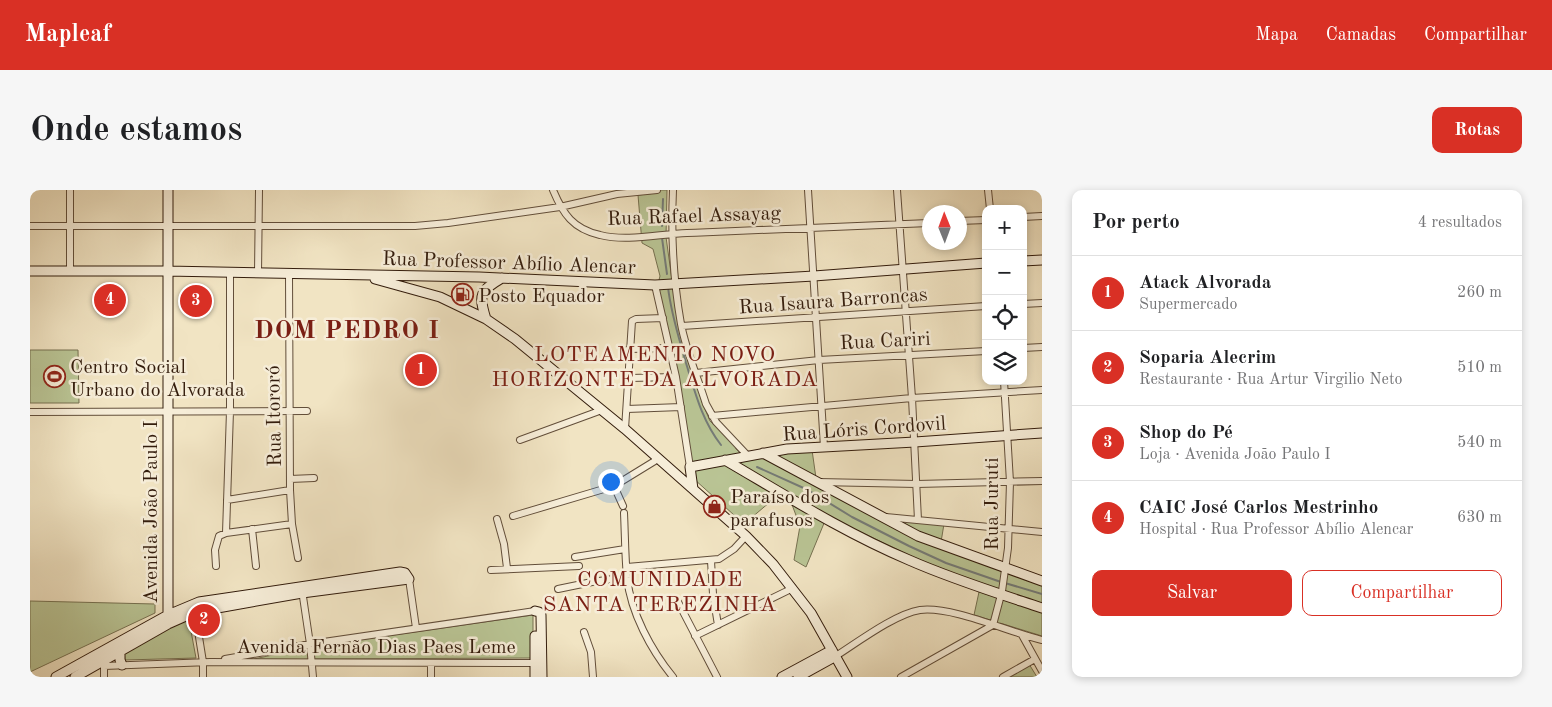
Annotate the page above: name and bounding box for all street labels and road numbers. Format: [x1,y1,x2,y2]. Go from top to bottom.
street label: Rua Rafael Assayag [607,204,782,230]
street label: Rua Professor Abílio Alencar [382,250,636,278]
street label: Rua Isaura Barroncas [738,285,928,319]
street label: Rua Cariri [839,330,931,354]
street label: Rua Itororó [264,365,286,467]
street label: Rua Lóris Cordovil [782,414,947,446]
street label: Avenida João Paulo I [142,420,162,604]
street label: Rua Juruti [983,457,1003,551]
street label: Avenida Fernão Dias Paes Leme [236,638,516,658]

